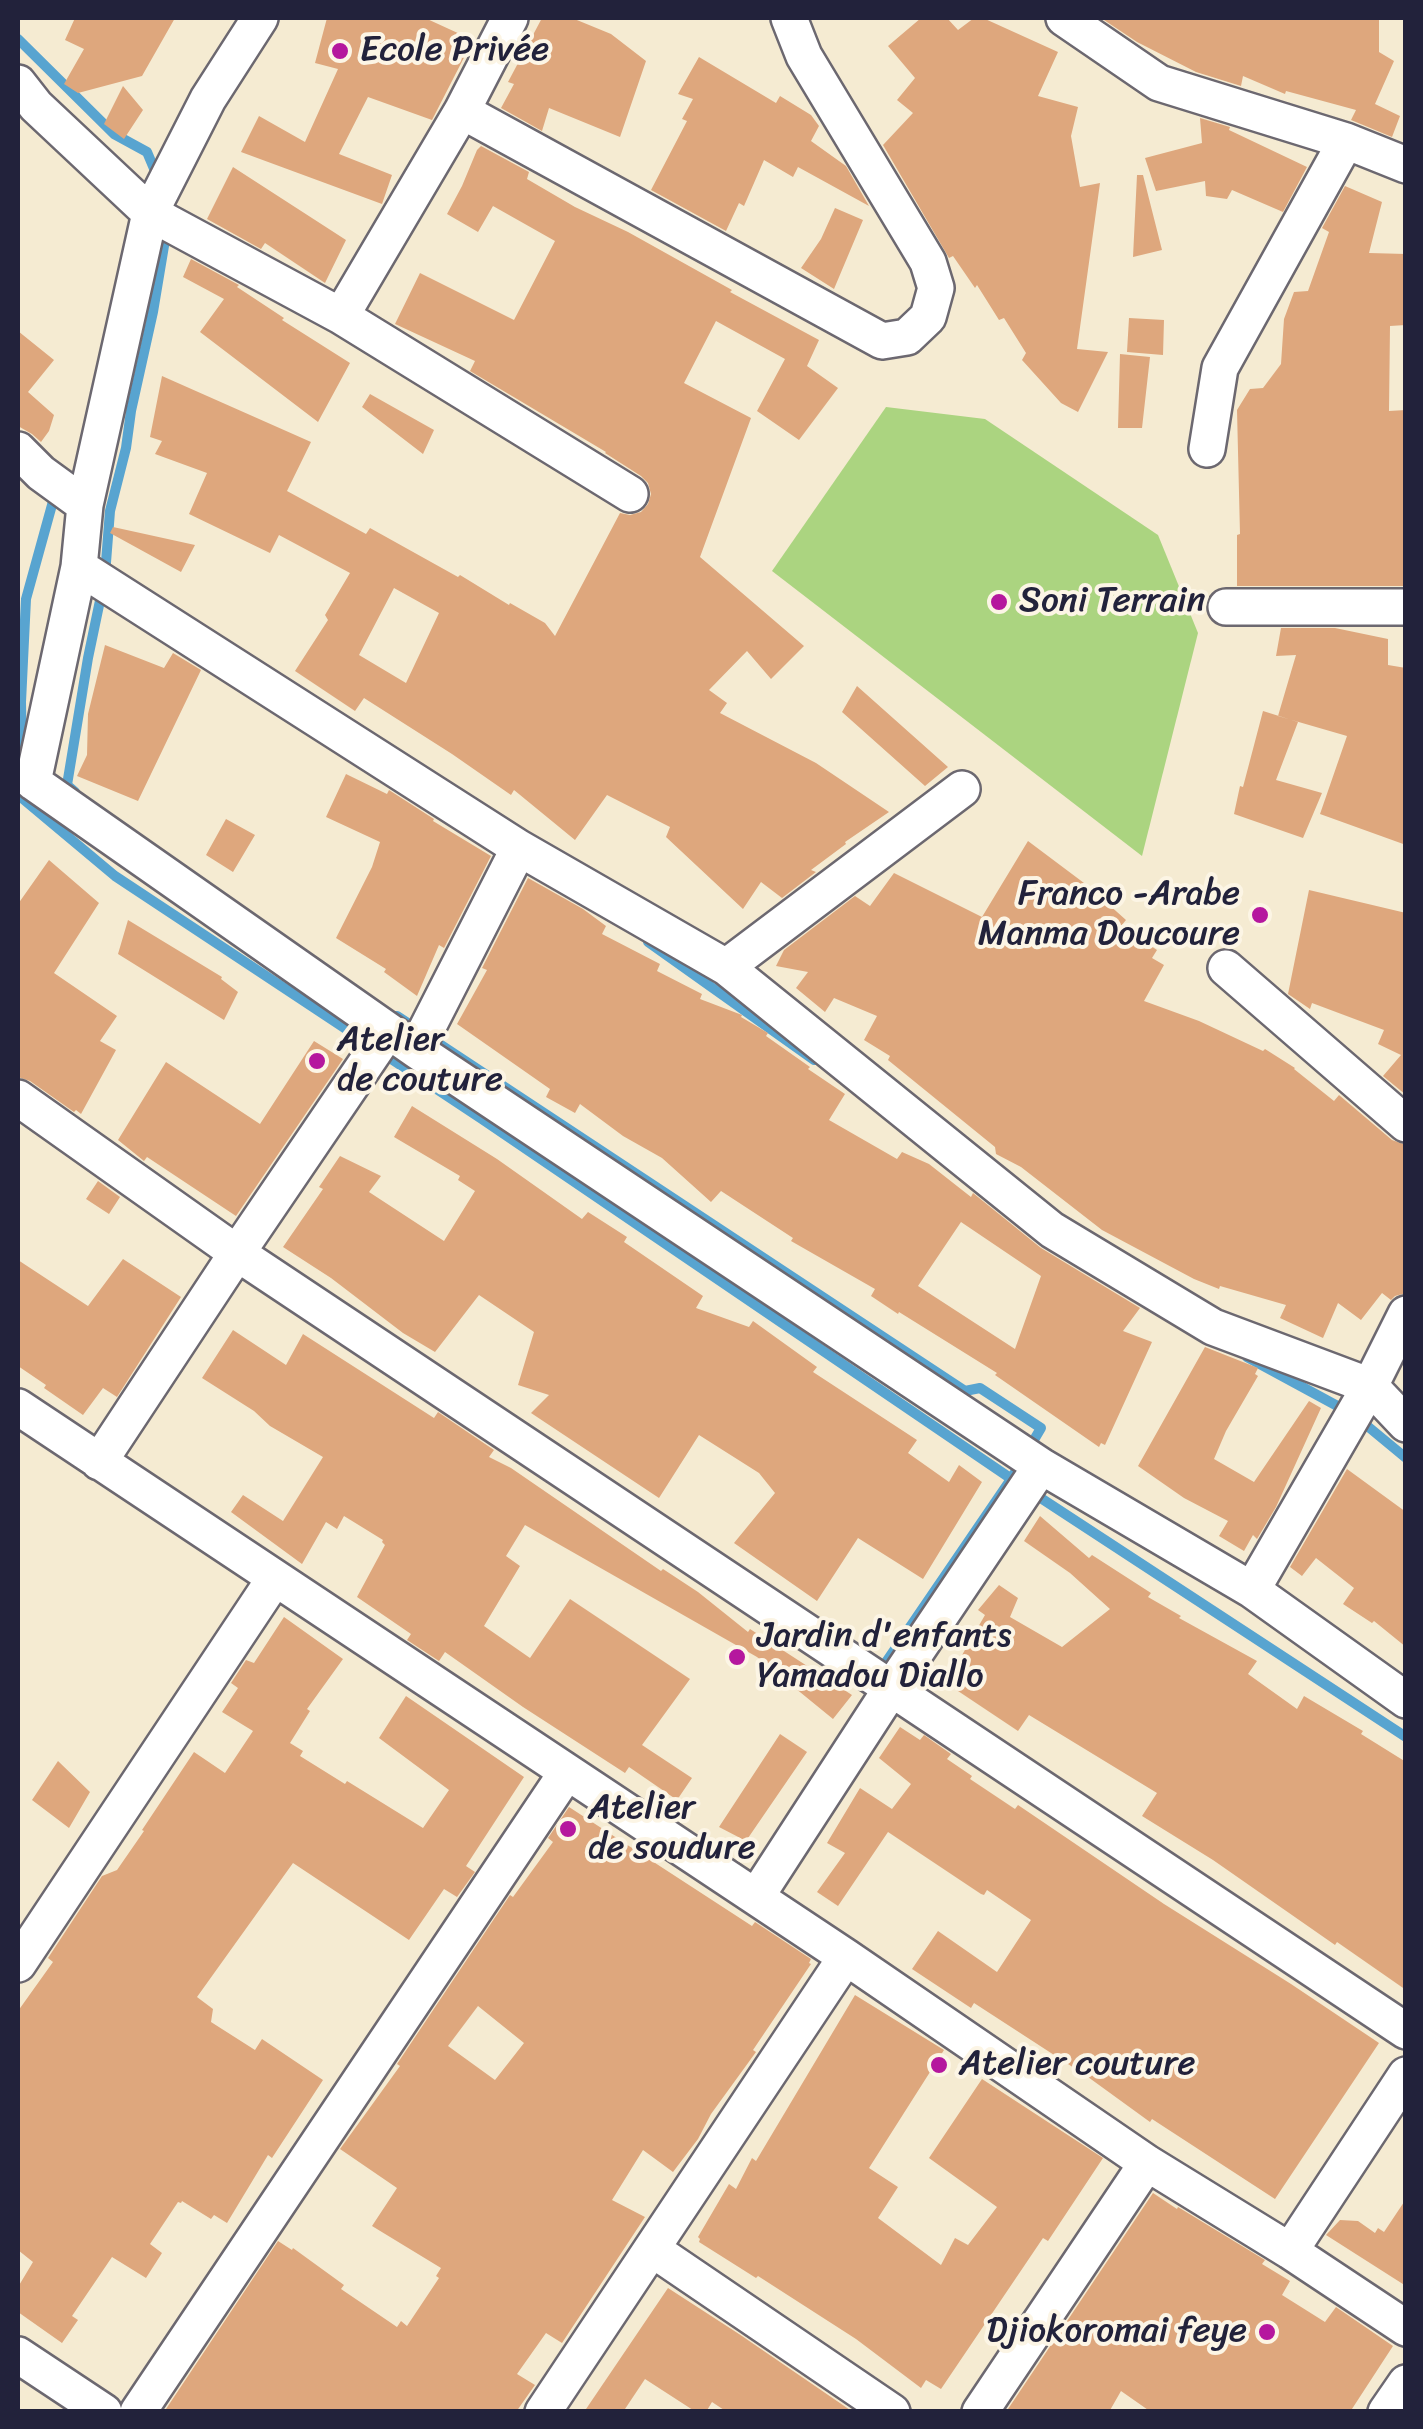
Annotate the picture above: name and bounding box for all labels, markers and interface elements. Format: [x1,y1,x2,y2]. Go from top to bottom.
place label: Ecole Privée [360,30,549,72]
marker: Ecole Privée [329,40,351,62]
place label: Soni Terrain [1019,581,1206,623]
marker: Soni Terrain [988,591,1010,613]
place label: Franco -Arabe Manma Doucoure [978,874,1240,956]
marker: Franco -Arabe Manma Doucoure [1249,904,1271,926]
place label: Atelier de couture [337,1020,503,1102]
marker: Atelier de couture [306,1050,328,1072]
place label: Jardin d'enfants Yamadou Diallo [757,1616,1011,1698]
marker: Jardin d'enfants Yamadou Diallo [726,1646,748,1668]
place label: Atelier de soudure [588,1788,756,1870]
marker: Atelier de soudure [557,1818,579,1840]
place label: Atelier couture [959,2044,1196,2086]
marker: Atelier couture [928,2054,950,2076]
place label: Djiokoromai feye [986,2311,1247,2353]
marker: Djiokoromai feye [1256,2321,1278,2343]

